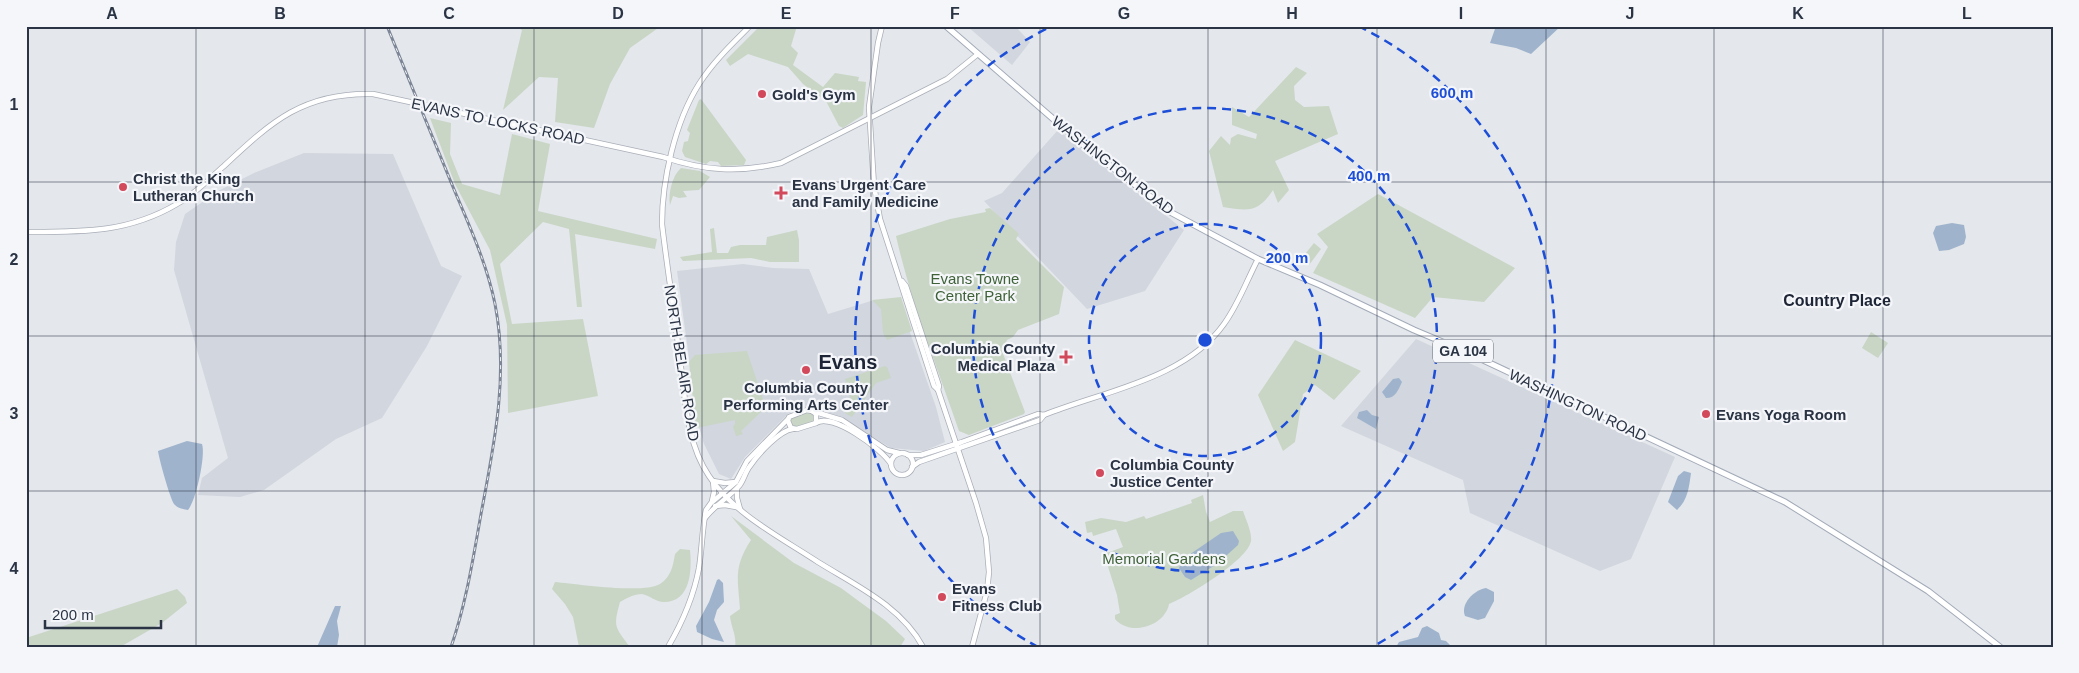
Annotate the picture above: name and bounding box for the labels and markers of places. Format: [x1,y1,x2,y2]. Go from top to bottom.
place label: Gold's Gym [772,86,856,103]
marker: Gold's Gym [756,88,768,100]
place label: Christ the King Lutheran Church [133,170,254,204]
place label: Evans Urgent Care and Family Medicine [792,176,939,210]
marker: Christ the King Lutheran Church [117,181,129,193]
marker: Evans Urgent Care and Family Medicine [774,186,788,200]
centre of rings [1196,331,1214,349]
place label: Columbia County Medical Plaza [931,340,1056,374]
marker: Columbia County Medical Plaza [1059,350,1073,364]
marker: Columbia County Performing Arts Center [800,364,812,376]
place label: Columbia County Performing Arts Center [723,379,889,413]
place label: Evans Yoga Room [1716,406,1846,423]
marker: Evans Yoga Room [1700,408,1712,420]
place label: Columbia County Justice Center [1110,456,1235,490]
marker: Columbia County Justice Center [1094,467,1106,479]
place label: Evans Fitness Club [952,580,1042,614]
marker: Evans Fitness Club [936,591,948,603]

